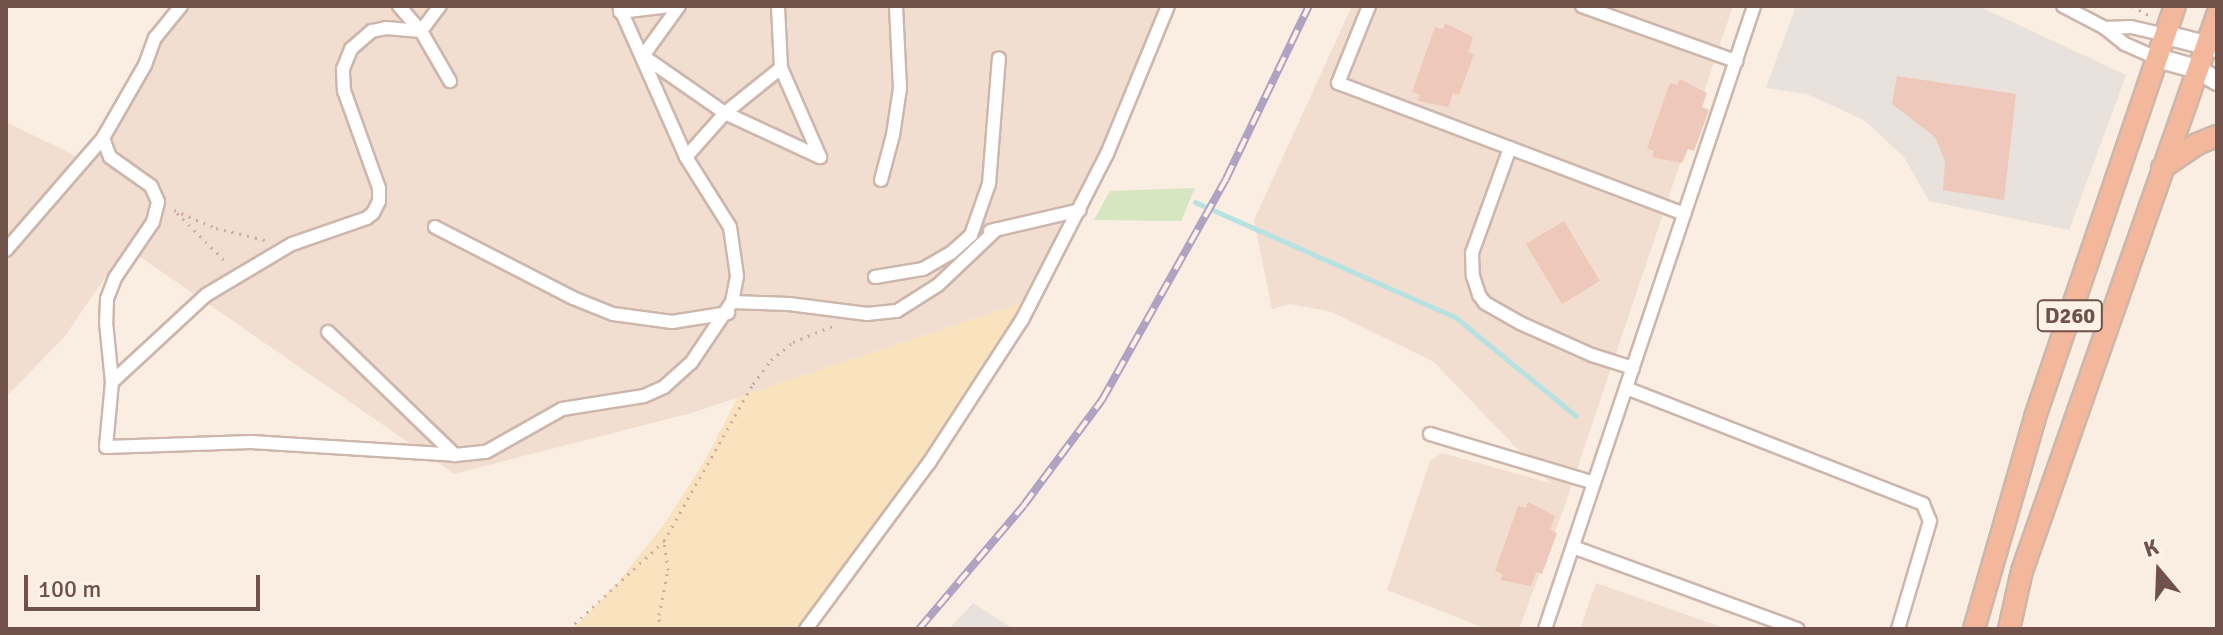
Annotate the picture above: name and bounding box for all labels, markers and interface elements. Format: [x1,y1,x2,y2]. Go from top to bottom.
road number: D260 [2036,298,2104,334]
north arrow [2119,531,2199,611]
text: K [2140,533,2162,563]
scale bar [28,559,264,609]
text: 100 m [38,574,101,604]

